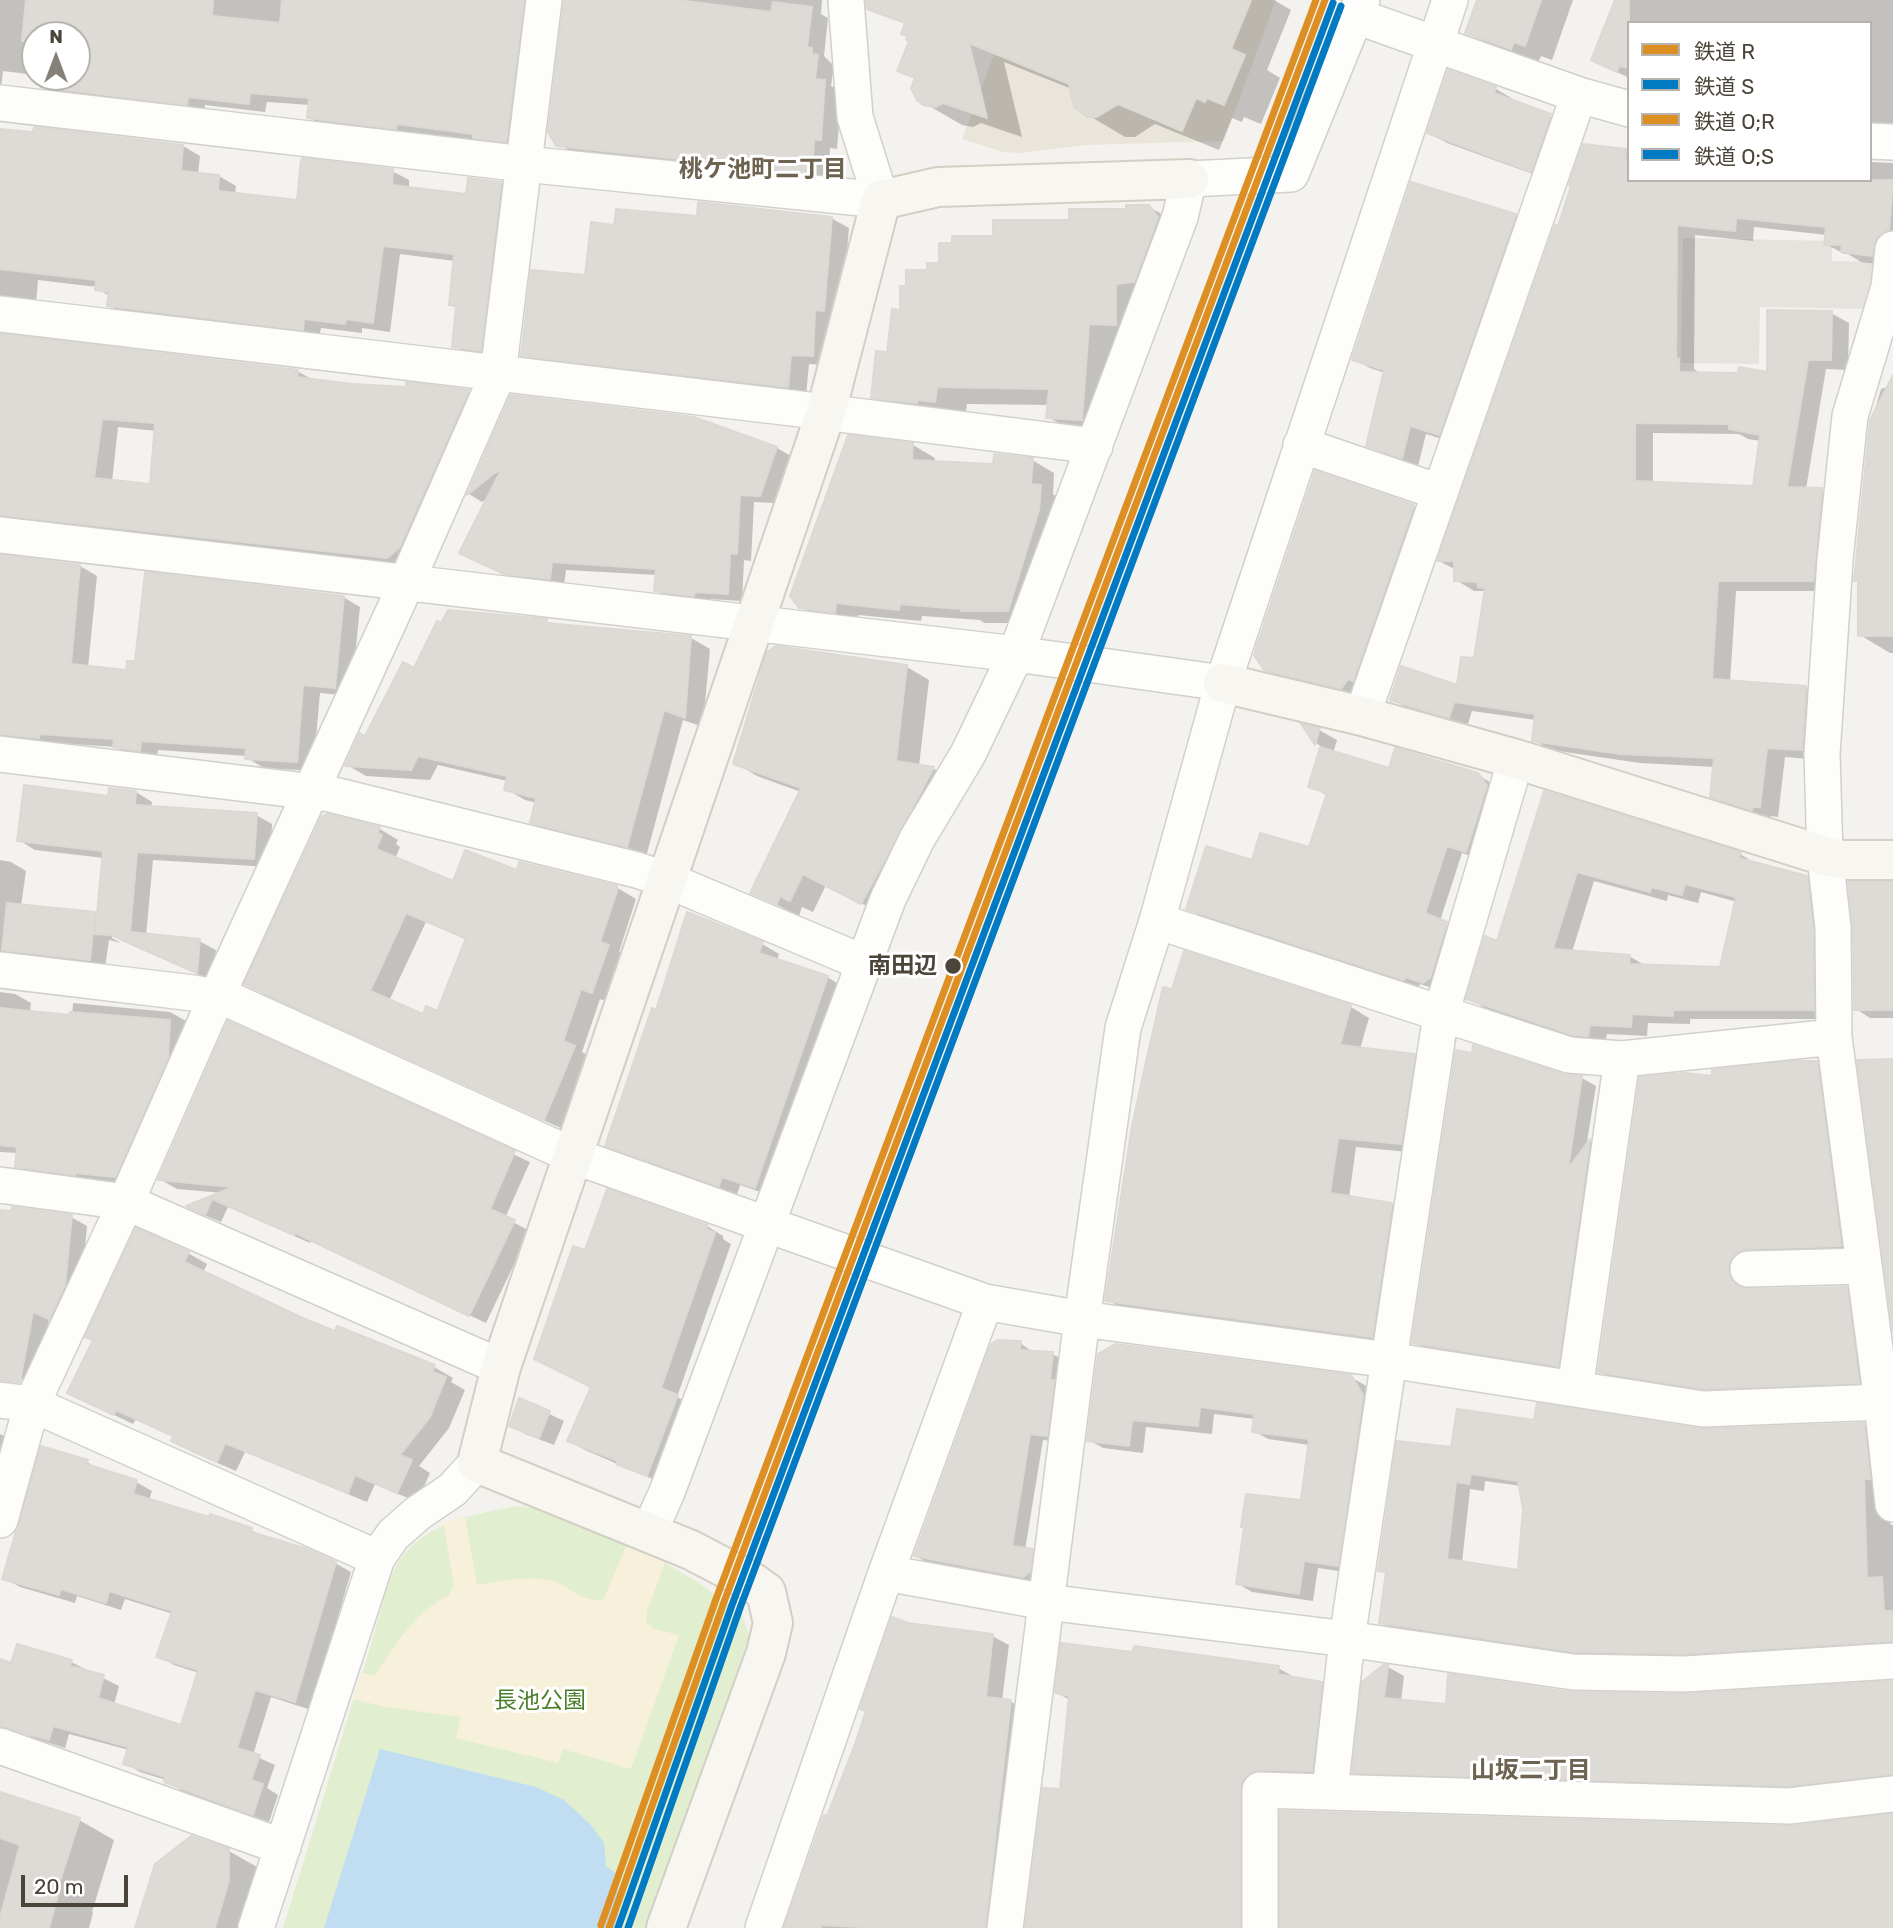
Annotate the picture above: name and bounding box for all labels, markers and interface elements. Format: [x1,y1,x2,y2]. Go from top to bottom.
north arrow [21,21,91,91]
legend [1627,21,1872,182]
text: N [49,25,63,48]
text: 鉄道 R [1694,39,1755,64]
text: 鉄道 S [1694,74,1754,99]
text: 鉄道 O;R [1694,109,1775,134]
text: 鉄道 O;S [1694,144,1774,169]
district label: 桃ケ池町二丁目 [679,156,847,184]
place label: 南田辺 [868,952,937,980]
marker: 南田辺 [943,956,963,976]
park label: 長池公園 [494,1687,586,1715]
district label: 山坂二丁目 [1471,1757,1591,1785]
scale bar [24,1862,131,1906]
text: 20 m [34,1874,83,1899]

